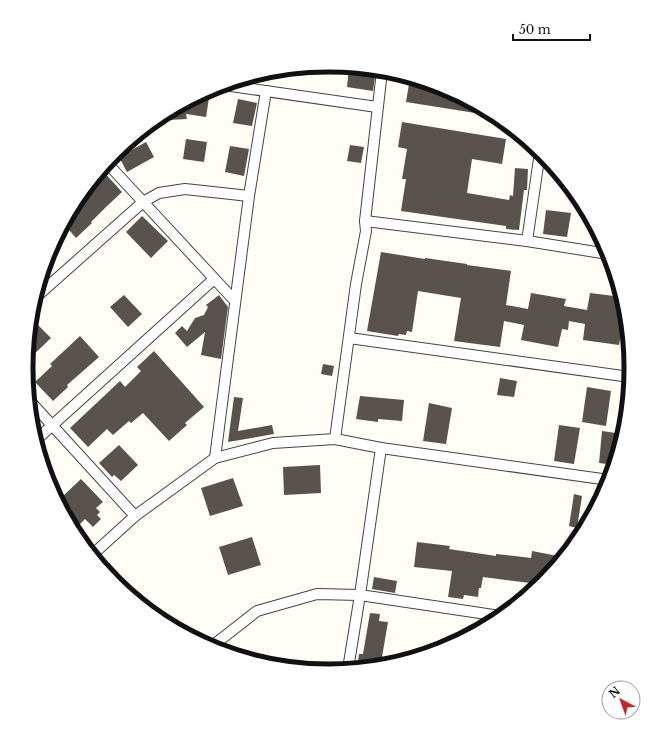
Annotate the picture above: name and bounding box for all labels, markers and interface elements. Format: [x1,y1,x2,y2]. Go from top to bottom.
scale bar [513,16,590,42]
text: 50 m [519,22,551,37]
north arrow [601,680,641,720]
text: N [606,683,623,701]

